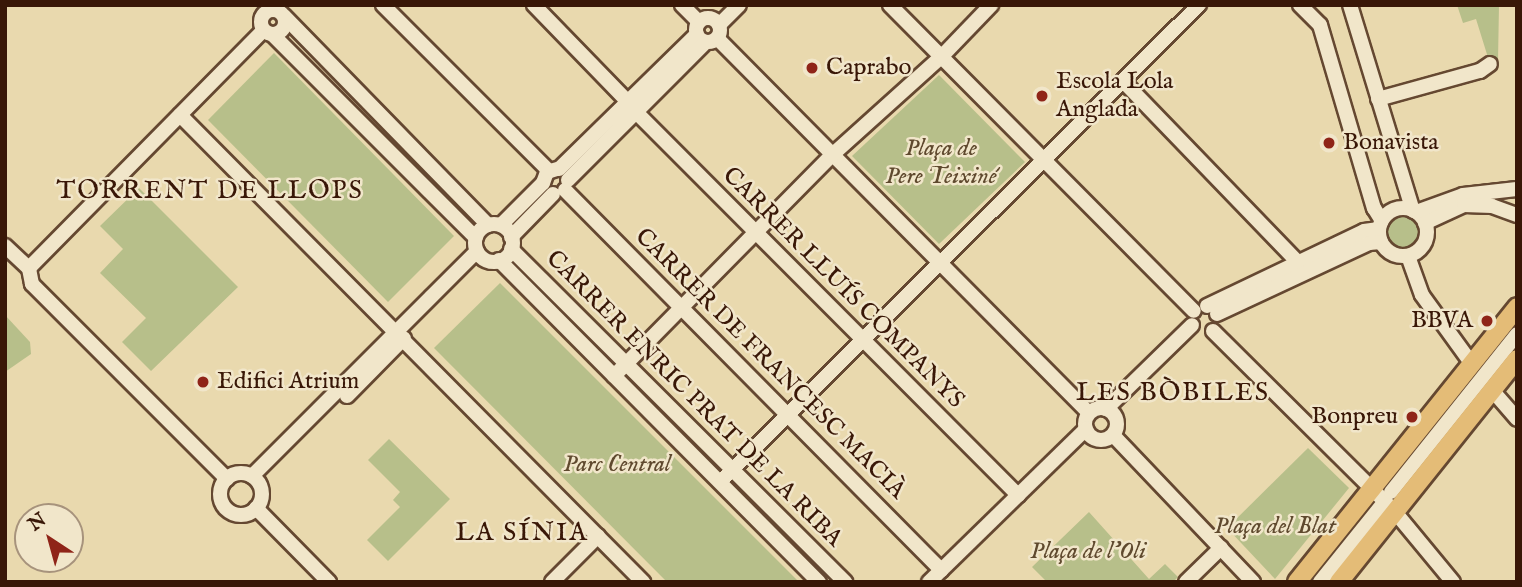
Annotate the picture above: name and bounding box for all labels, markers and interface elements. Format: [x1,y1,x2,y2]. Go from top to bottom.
place label: Caprabo [826,54,911,82]
marker: Caprabo [804,60,820,76]
place label: Escola Lola Anglada [1056,68,1173,124]
marker: Escola Lola Anglada [1034,88,1050,104]
place label: Bonavista [1343,129,1439,157]
park label: Plaça de Pere Teixiné [885,135,997,191]
marker: Bonavista [1321,135,1337,151]
street label: CARRER LLUÍS COMPANYS [716,161,970,415]
district label: TORRENT DE LLOPS [58,175,362,207]
street label: CARRER DE FRANCESC MACIÀ [629,223,911,505]
street label: CARRER ENRIC PRAT DE LA RIBA [540,245,848,553]
place label: BBVA [1411,307,1473,335]
marker: BBVA [1479,313,1495,329]
place label: Edifici Atrium [217,368,359,396]
marker: Edifici Atrium [195,374,211,390]
district label: LES BÒBILES [1077,377,1269,409]
place label: Bonpreu [1311,403,1398,431]
marker: Bonpreu [1404,409,1420,425]
park label: Parc Central [563,451,671,479]
north arrow [14,503,84,573]
text: N [24,508,52,537]
park label: Plaça del Blat [1214,513,1336,541]
district label: LA SÍNIA [456,517,588,549]
park label: Plaça de l'Oli [1030,538,1146,566]

